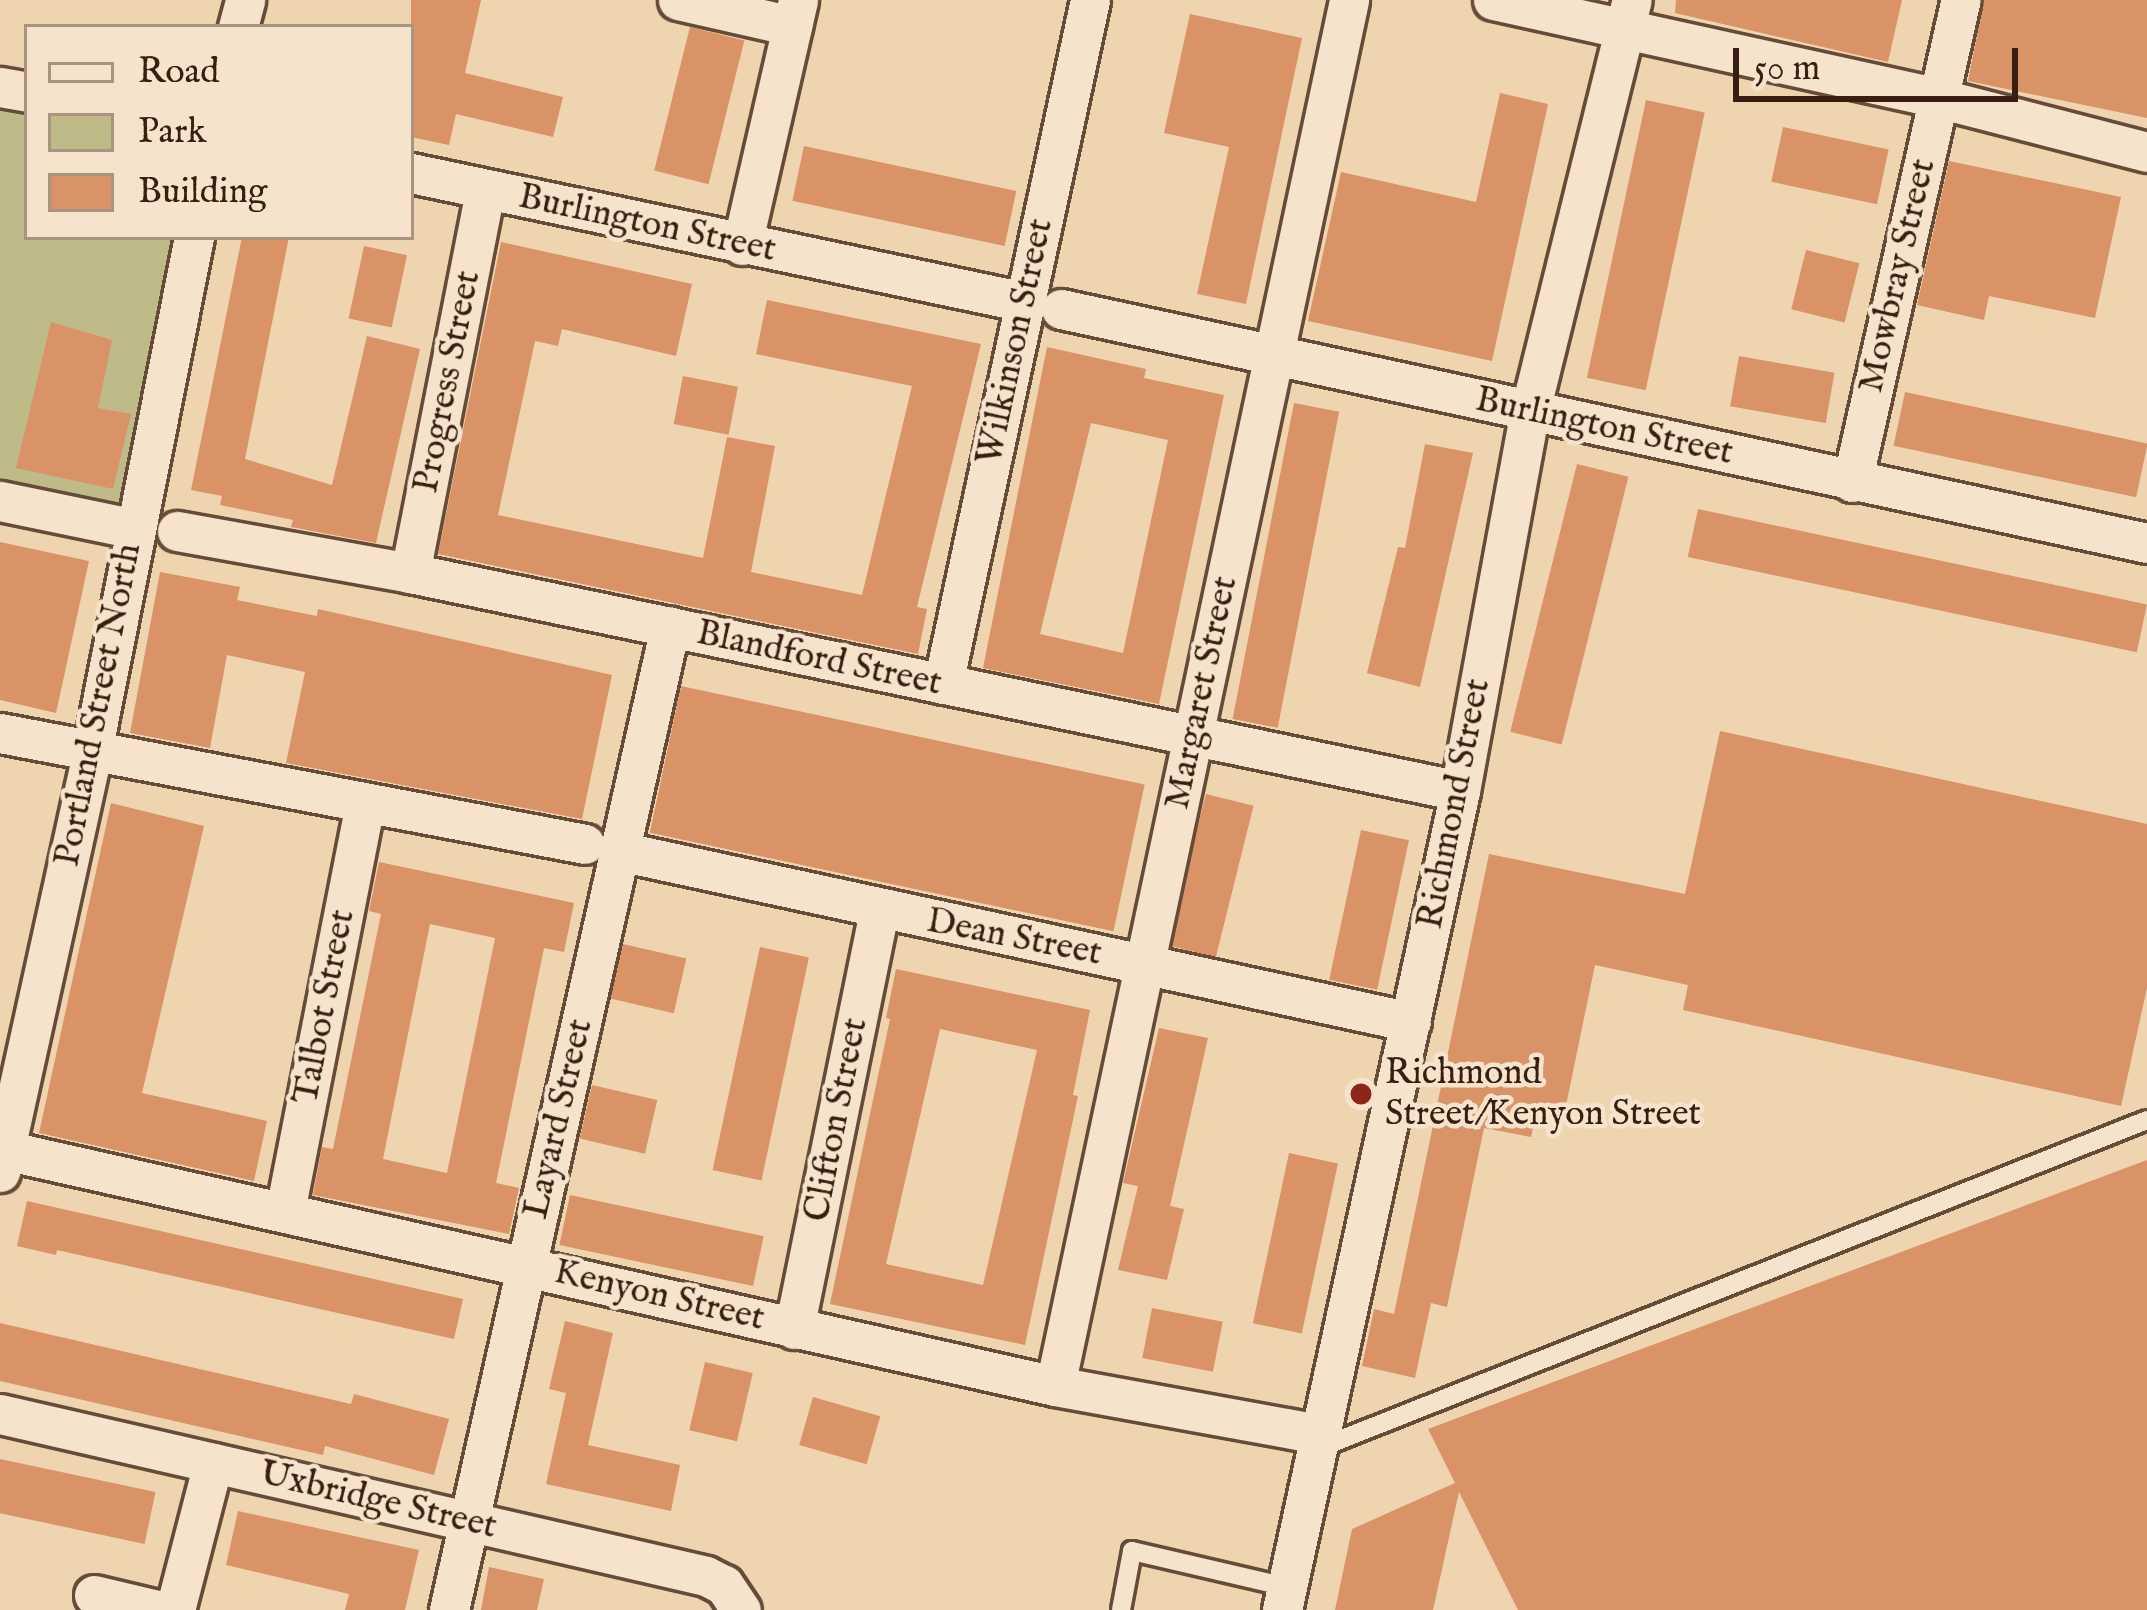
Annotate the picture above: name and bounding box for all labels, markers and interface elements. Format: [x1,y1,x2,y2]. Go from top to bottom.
legend [24,24,414,240]
scale bar [1739,24,2024,98]
text: 50 m [1754,46,1820,92]
text: Road [138,49,219,95]
text: Park [138,109,206,155]
street label: Mowbray Street [1850,155,1946,397]
text: Building [138,169,267,215]
street label: Burlington Street [514,176,780,272]
street label: Wilkinson Street [969,215,1063,469]
street label: Progress Street [405,267,491,497]
street label: Burlington Street [1471,379,1737,475]
street label: Portland Street North [46,540,152,870]
street label: Margaret Street [1156,573,1248,813]
street label: Blandford Street [693,612,945,706]
street label: Richmond Street [1410,675,1500,933]
street label: Dean Street [923,900,1105,976]
street label: Talbot Street [285,906,365,1108]
street label: Layard Street [515,1015,603,1223]
street label: Clifton Street [796,1015,878,1225]
place label: Richmond Street/Kenyon Street [1385,1051,1701,1136]
marker: Richmond Street/Kenyon Street [1348,1081,1374,1107]
street label: Kenyon Street [550,1251,768,1341]
street label: Uxbridge Street [255,1453,501,1549]

